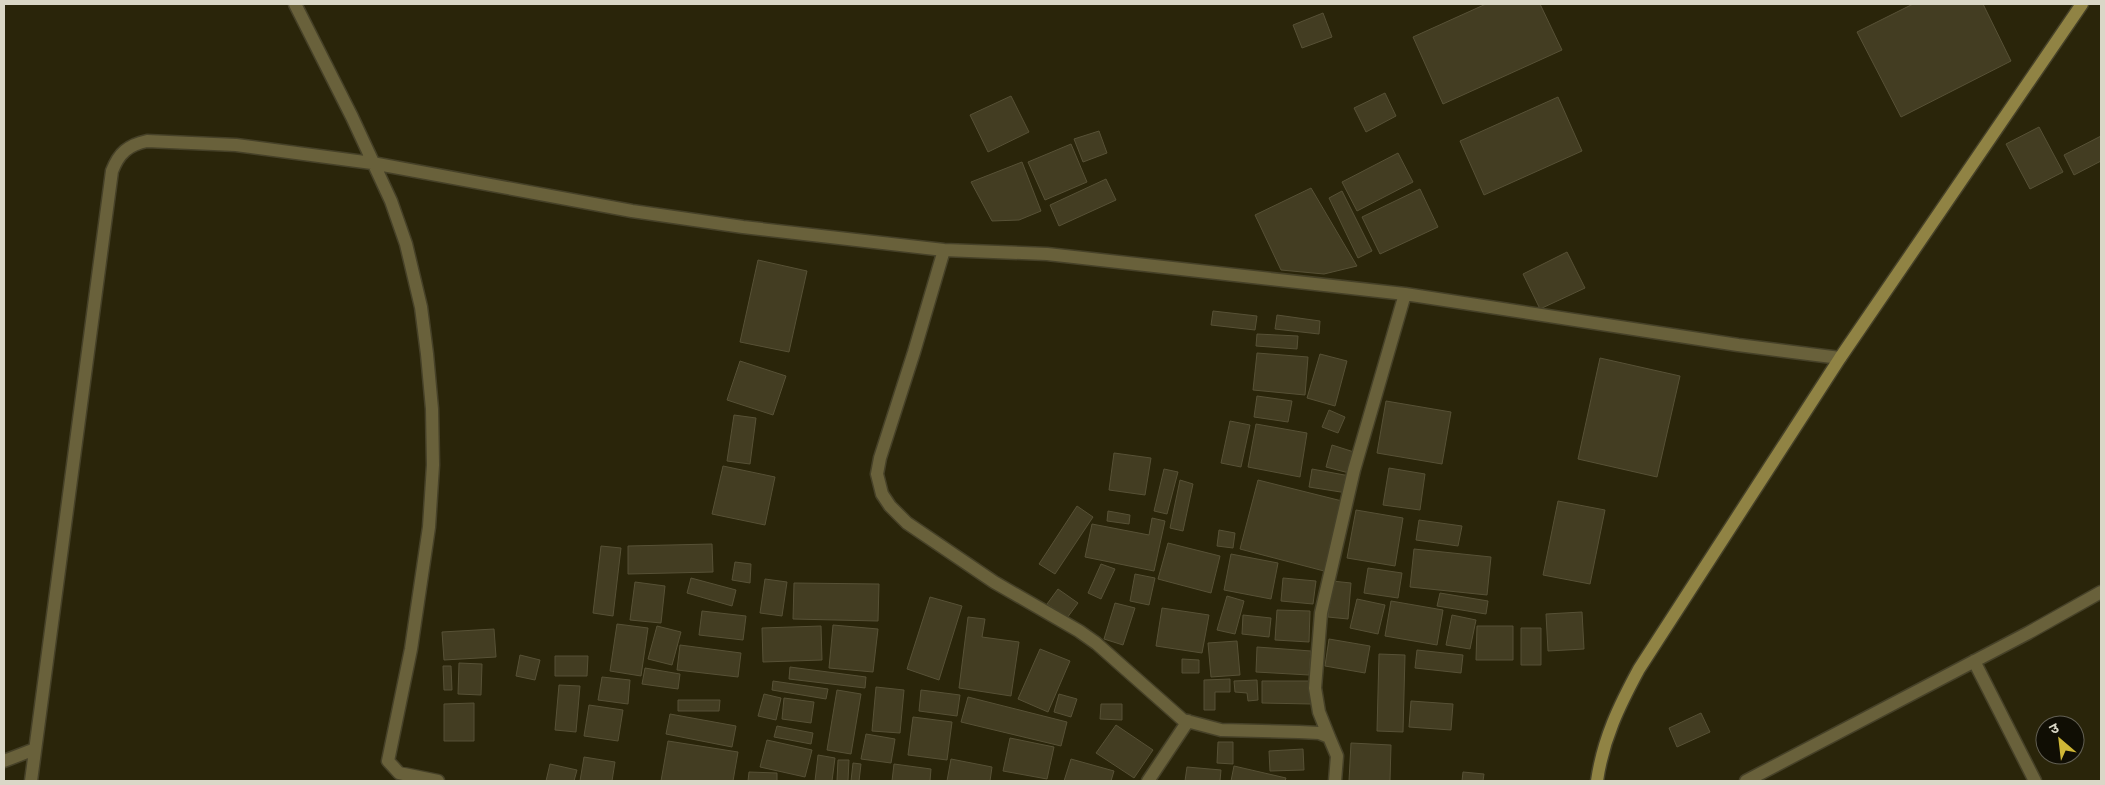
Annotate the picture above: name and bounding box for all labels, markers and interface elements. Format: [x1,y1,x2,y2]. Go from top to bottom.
north arrow [2035,715,2085,765]
text: उ [2047,719,2062,738]

